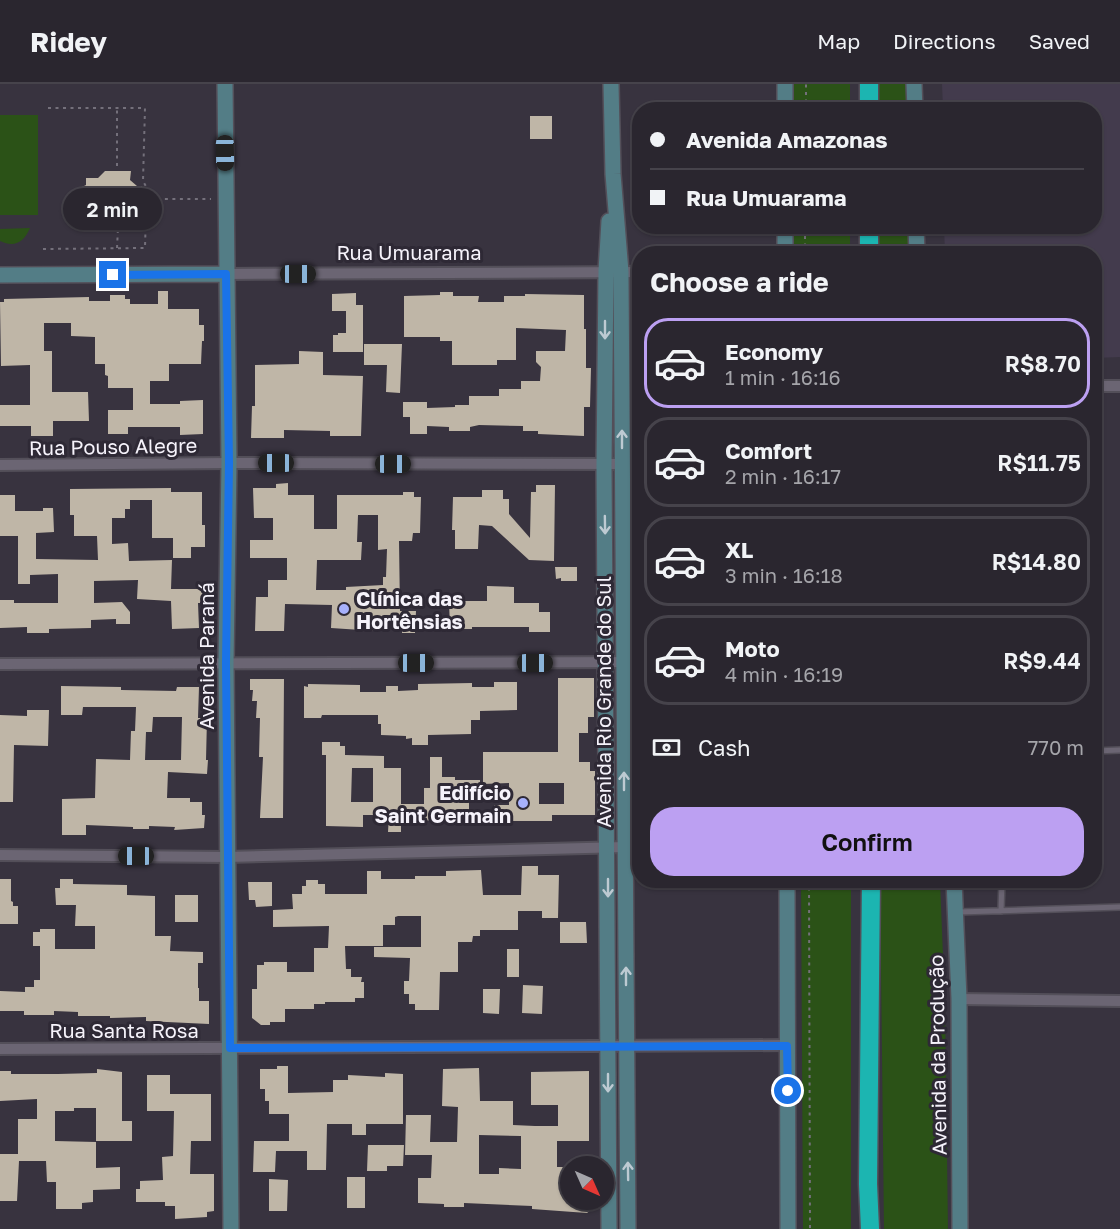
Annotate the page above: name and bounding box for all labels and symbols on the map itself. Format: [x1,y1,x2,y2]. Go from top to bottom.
car [216,135,234,171]
callout: 2 min [63,188,162,230]
street label: Rua Umuarama [336,240,482,264]
route end [99,261,126,288]
car [280,265,316,283]
one-way arrow [599,319,611,339]
one-way arrow [616,429,628,449]
street label: Rua Pouso Alegre [29,433,197,459]
car [258,454,294,472]
car [375,455,411,473]
one-way arrow [599,514,611,534]
street label: Avenida Rio Grande do Sul [591,576,615,828]
street label: Avenida Paraná [194,582,218,730]
place label: Clínica das Hortênsias [356,586,463,633]
marker: Clínica das Hortênsias [337,602,351,616]
car [398,654,434,672]
car [517,654,553,672]
one-way arrow [618,771,630,791]
place label: Edifício Saint Germain [374,780,511,827]
marker: Edifício Saint Germain [516,796,530,810]
car [118,847,154,865]
one-way arrow [602,877,614,897]
street label: Avenida da Produção [923,954,951,1156]
one-way arrow [620,966,632,986]
street label: Rua Santa Rosa [49,1018,199,1042]
one-way arrow [602,1072,614,1092]
route start [774,1077,801,1104]
north arrow [560,1156,614,1210]
one-way arrow [622,1161,633,1181]

